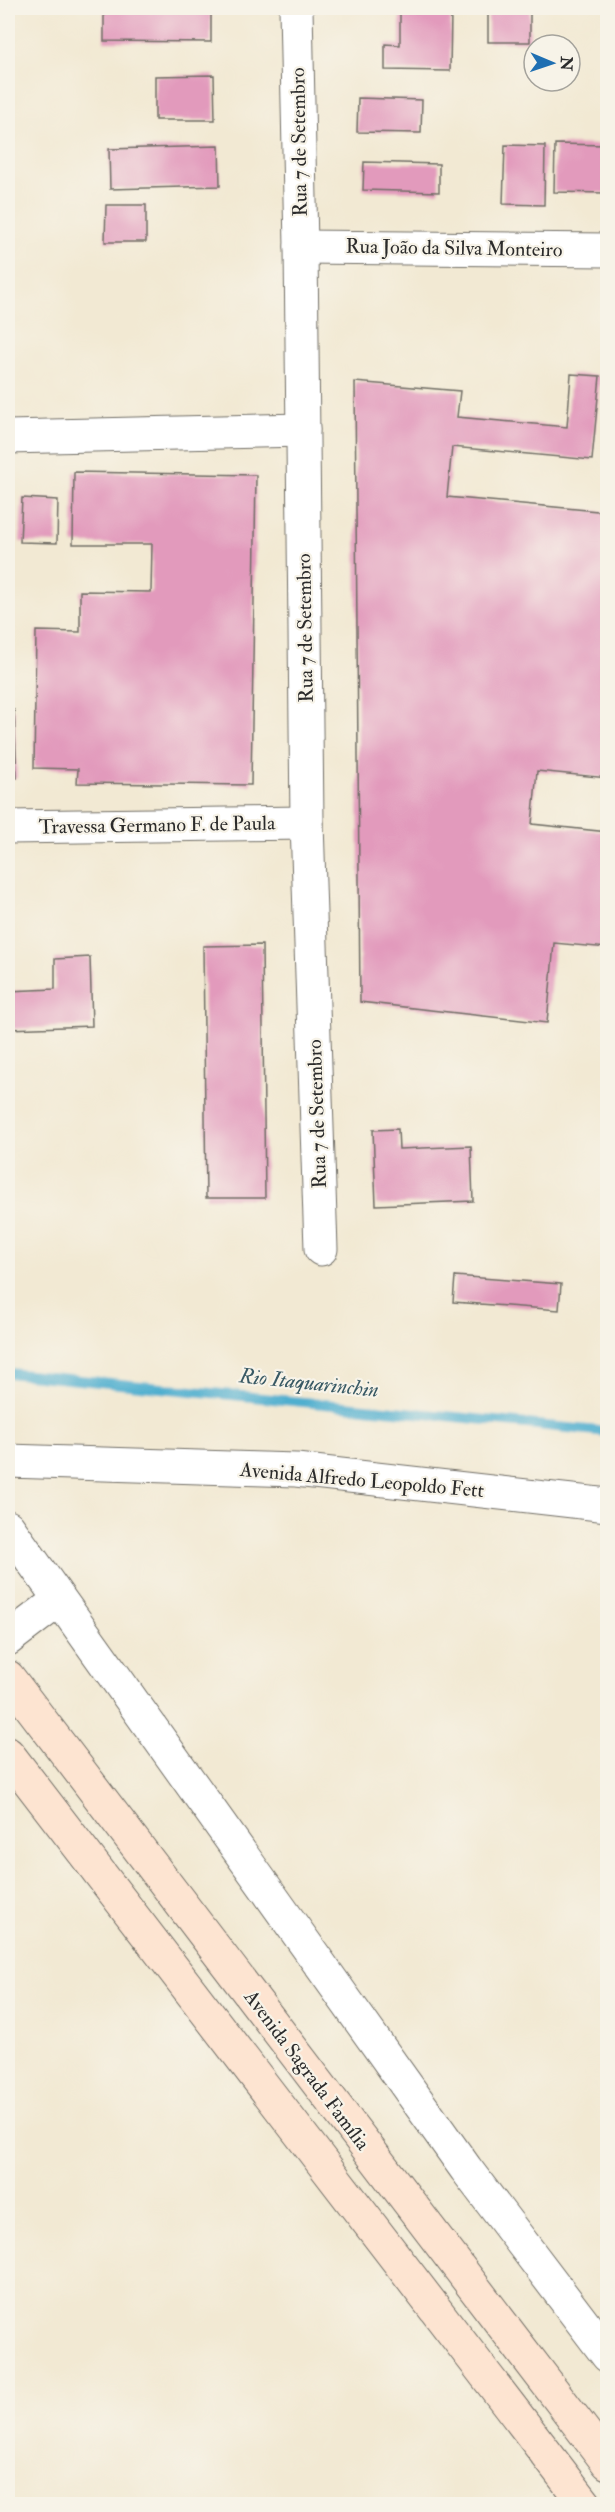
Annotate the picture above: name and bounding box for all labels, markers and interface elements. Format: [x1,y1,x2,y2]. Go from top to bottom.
north arrow [522,33,582,93]
text: N [556,55,576,72]
street label: Rua 7 de Setembro [285,67,313,217]
street label: Rua João da Silva Monteiro [345,234,563,262]
street label: Rua 7 de Setembro [291,553,319,703]
street label: Travessa Germano F. de Paula [39,810,276,840]
street label: Rua 7 de Setembro [302,1039,332,1189]
water label: Rio Itaquarinchin [237,1362,380,1404]
street label: Avenida Alfredo Leopoldo Fett [238,1457,486,1504]
street label: Avenida Sagrada Família [238,1984,376,2155]

